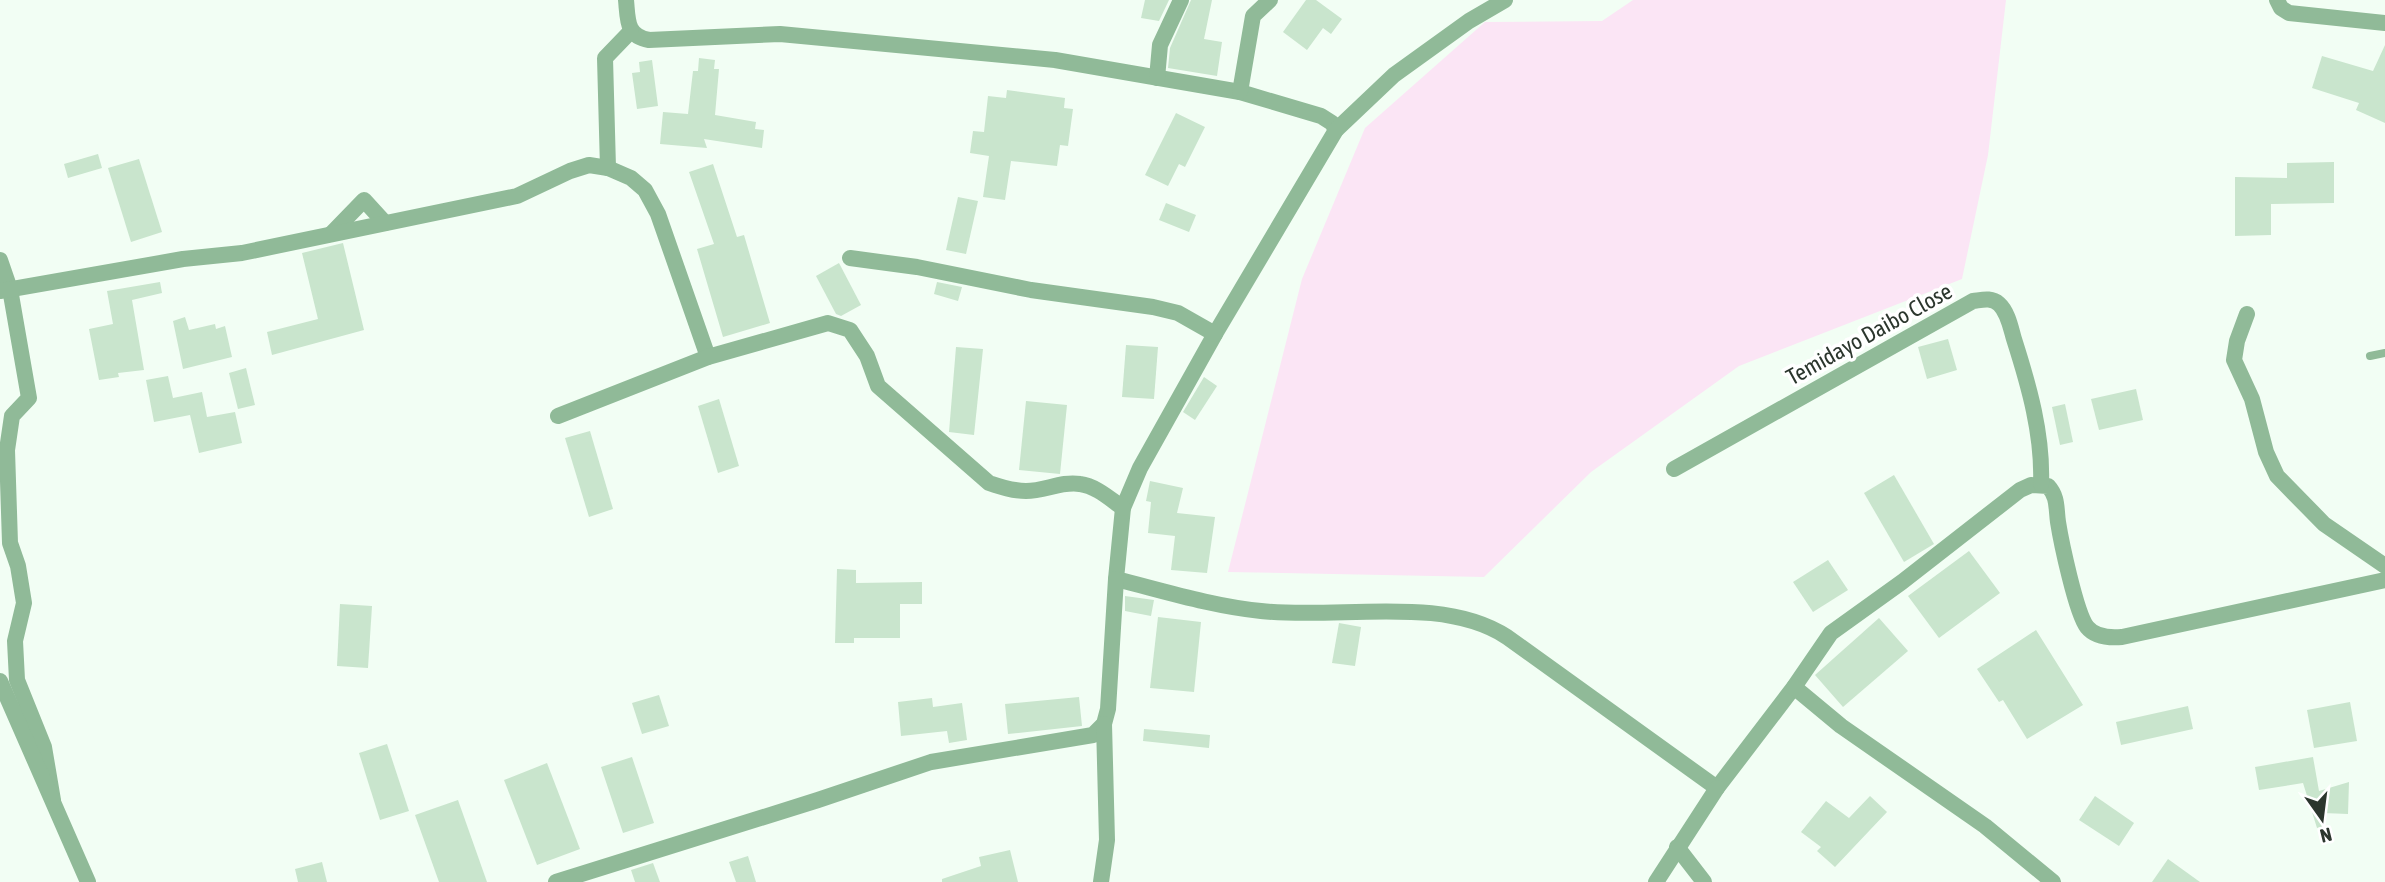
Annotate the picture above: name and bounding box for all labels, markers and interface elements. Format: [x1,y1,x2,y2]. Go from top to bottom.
street label: Temidayo Daibo Close [1782,278,1956,390]
north arrow [2287,784,2357,854]
text: N [2318,823,2334,848]

